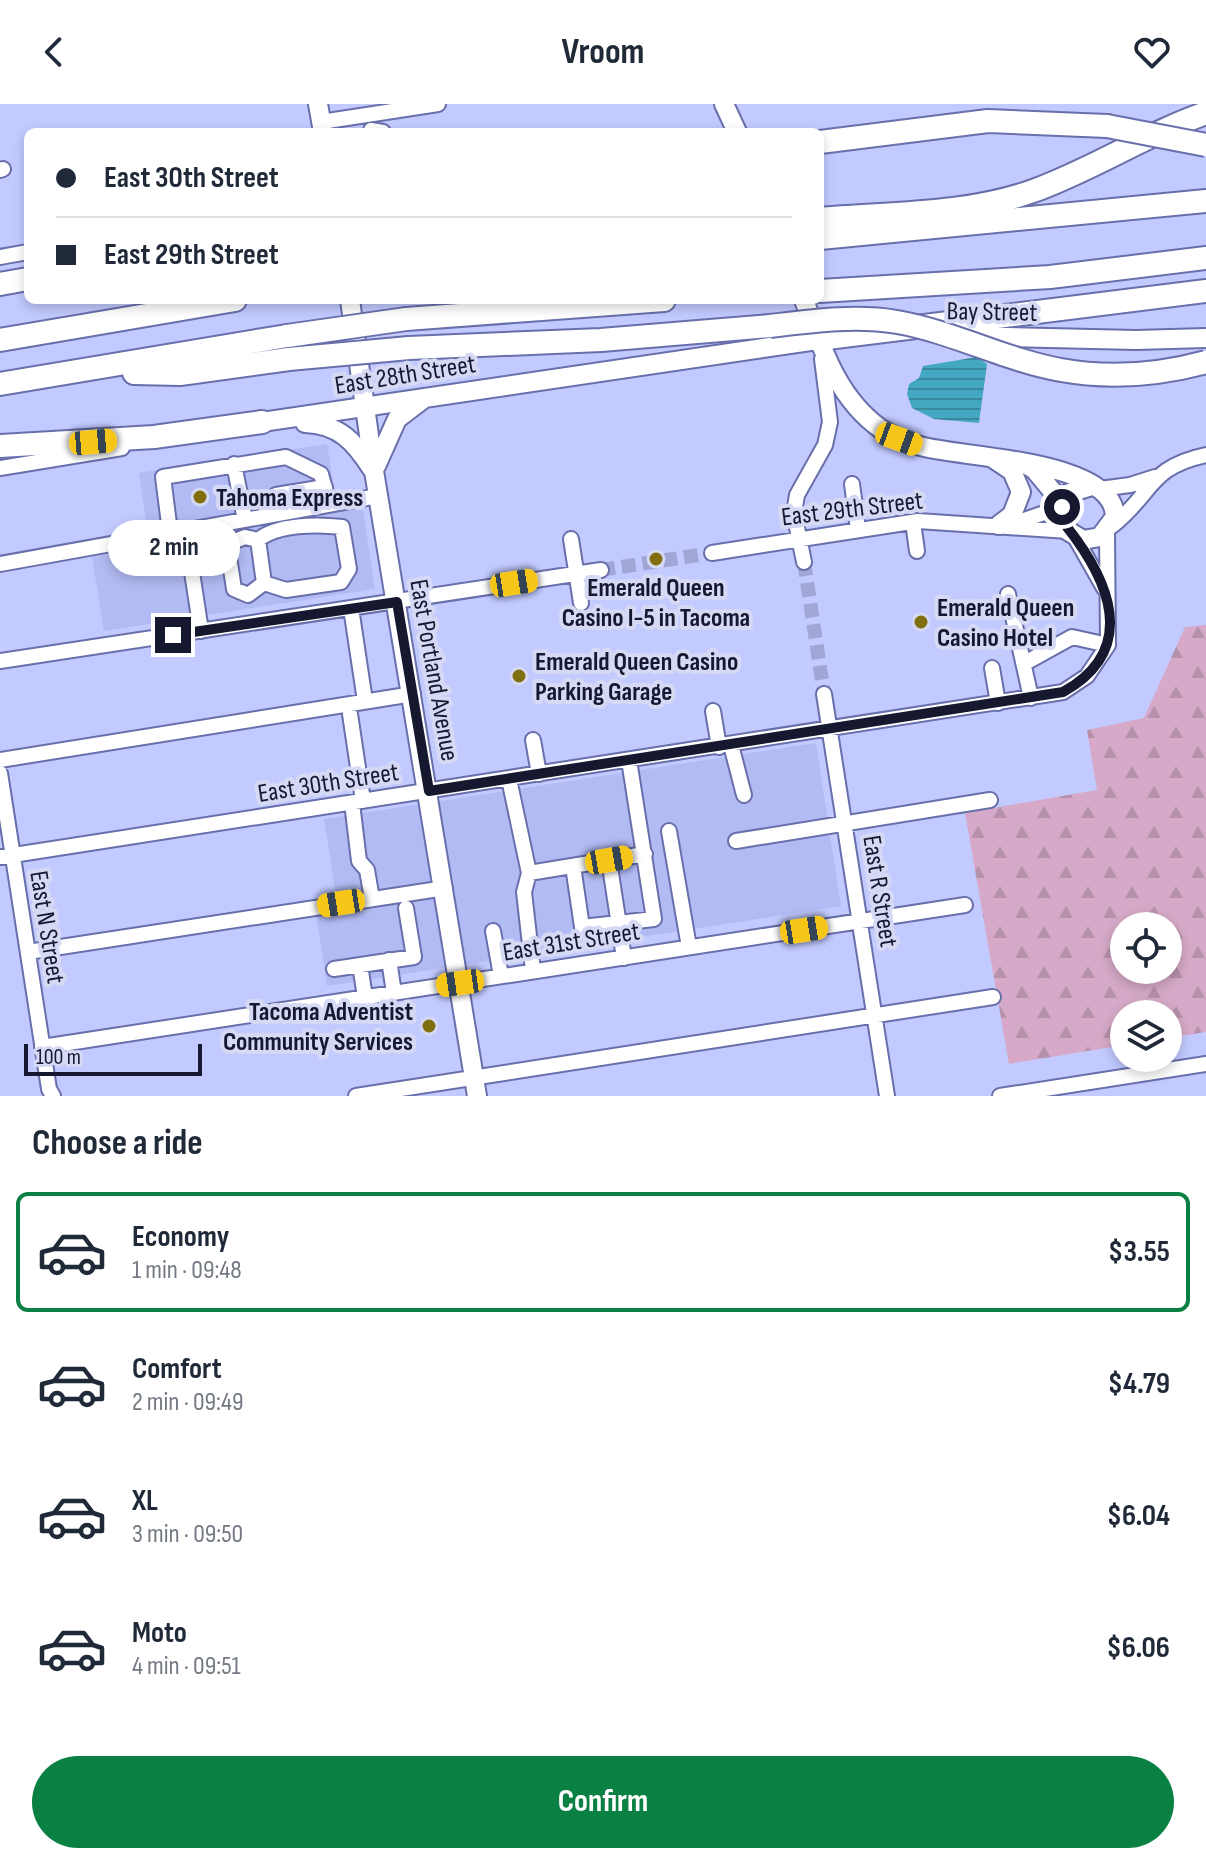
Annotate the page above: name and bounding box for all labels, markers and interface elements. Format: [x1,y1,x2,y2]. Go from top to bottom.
icon: back [32,30,76,74]
icon: heart [1130,30,1174,74]
text: Vroom [562,31,644,74]
text: East 30th Street [104,160,279,196]
text: East 29th Street [104,237,279,273]
street label: Bay Street [946,296,1038,329]
street label: East 28th Street [333,349,478,402]
car [872,420,926,458]
car [68,428,118,456]
place label: Tahoma Express [216,483,363,514]
street label: East 29th Street [780,485,925,534]
marker: Tahoma Express [191,488,209,506]
route start [1044,489,1080,525]
callout: 2 min [107,519,239,575]
text: 2 min [149,532,199,563]
marker: Emerald Queen Casino I-5 in Tacoma [647,550,665,568]
car [488,567,540,599]
place label: Emerald Queen Casino I-5 in Tacoma [562,573,750,634]
street label: East Portland Avenue [402,577,465,763]
place label: Emerald Queen Casino Hotel [937,593,1074,654]
marker: Emerald Queen Casino Hotel [912,613,930,631]
route end [155,617,191,653]
place label: Emerald Queen Casino Parking Garage [535,647,738,708]
marker: Emerald Queen Casino Parking Garage [510,667,528,685]
street label: East 30th Street [256,757,401,810]
street label: East R Street [855,833,904,949]
car [583,844,635,876]
street label: East N Street [22,869,71,986]
car [315,887,367,919]
map controls [1110,912,1182,1072]
button: locate [1110,912,1182,984]
car [778,914,830,946]
street label: East 31st Street [501,916,642,969]
car [435,968,485,998]
place label: Tacoma Adventist Community Services [223,997,413,1058]
button: layers [1110,1000,1182,1072]
marker: Tacoma Adventist Community Services [420,1017,438,1035]
scale bar [24,1040,202,1076]
text: 100 m [36,1044,81,1071]
text: Choose a ride [32,1122,203,1165]
icon: car [36,1216,108,1288]
text: Economy [132,1219,229,1255]
text: $3.55 [1108,1234,1170,1270]
text: 1 min · 09:48 [132,1255,242,1286]
icon: car [36,1348,108,1420]
text: Comfort [132,1351,222,1387]
text: $4.79 [1108,1366,1170,1402]
text: 2 min · 09:49 [132,1387,243,1418]
icon: car [36,1480,108,1552]
text: XL [132,1483,158,1519]
text: $6.04 [1107,1498,1170,1534]
text: 3 min · 09:50 [132,1519,243,1550]
icon: car [36,1612,108,1684]
text: Moto [132,1615,187,1651]
text: $6.06 [1106,1630,1170,1666]
text: 4 min · 09:51 [132,1651,241,1682]
button: Confirm [32,1756,1174,1848]

